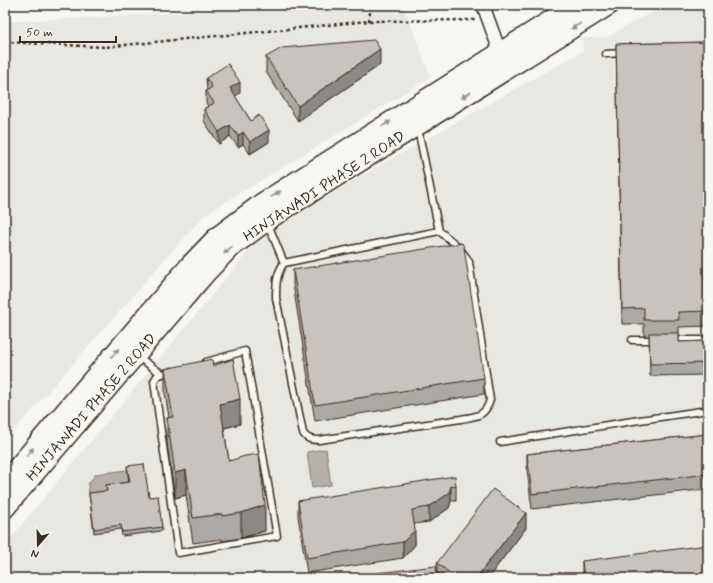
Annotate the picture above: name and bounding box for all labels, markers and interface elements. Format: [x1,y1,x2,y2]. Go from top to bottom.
scale bar [20,18,116,44]
one-way arrow [570,22,582,29]
text: 50 m [26,25,53,41]
one-way arrow [461,91,471,99]
one-way arrow [381,120,391,128]
street label: HINJAWADI PHASE 2 ROAD [240,127,410,247]
one-way arrow [271,190,281,198]
one-way arrow [223,246,234,255]
street label: HINJAWADI PHASE 2 ROAD [22,330,162,486]
one-way arrow [110,348,119,358]
one-way arrow [26,447,35,457]
north arrow [18,525,58,565]
text: N [29,546,41,561]

